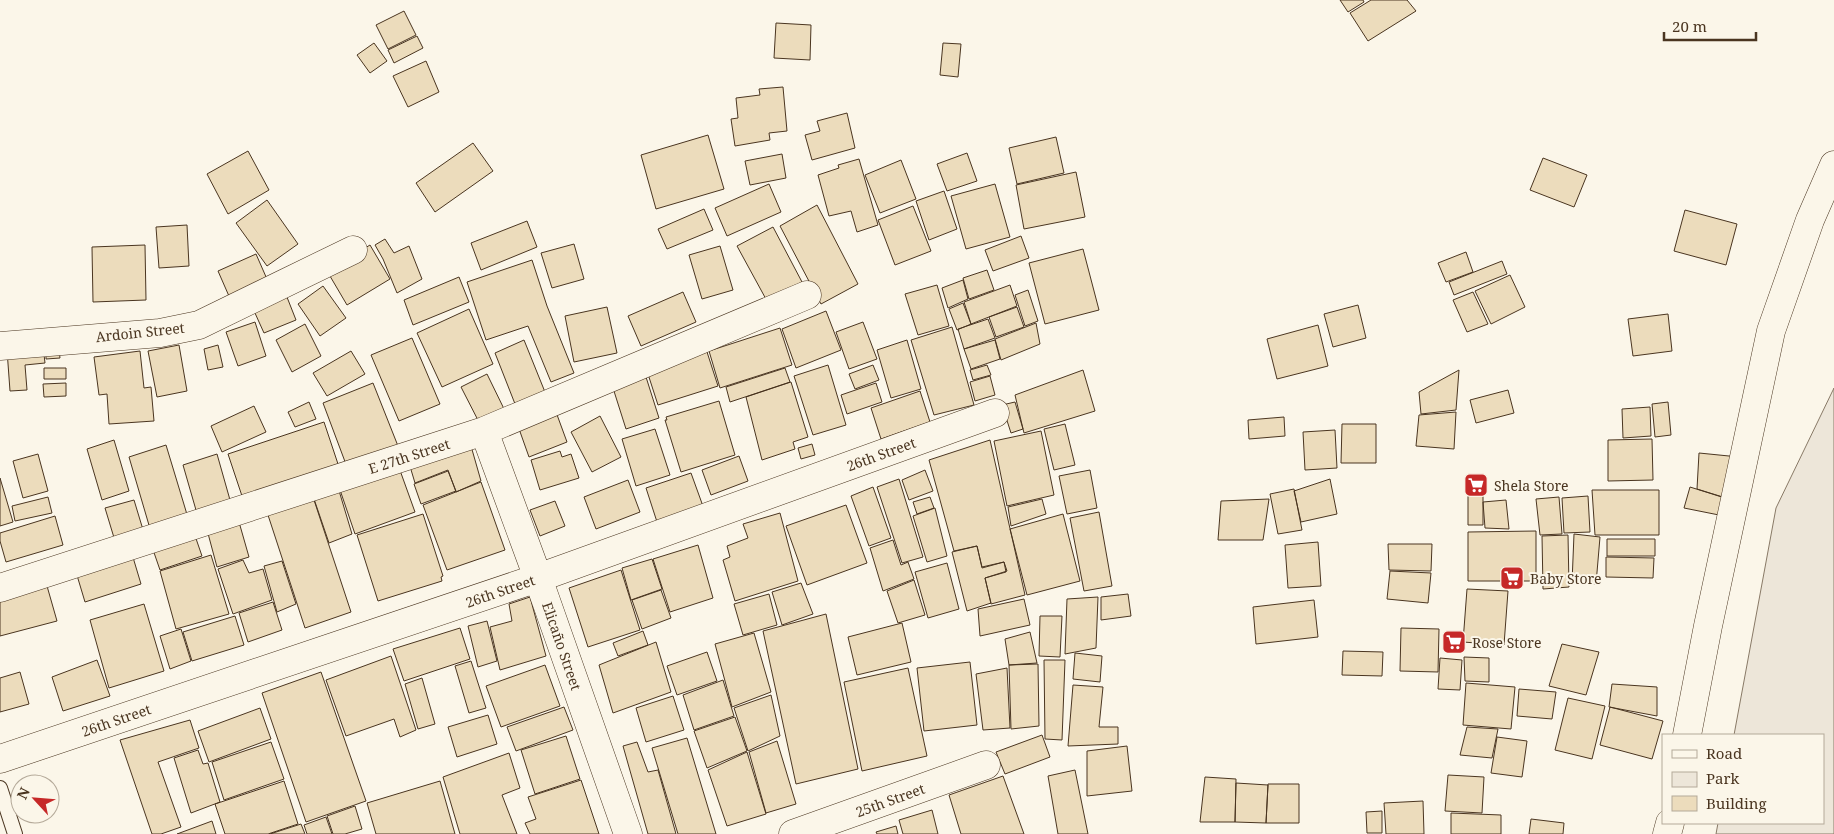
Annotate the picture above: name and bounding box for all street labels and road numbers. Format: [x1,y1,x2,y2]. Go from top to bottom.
street label: Ardoin Street [95,318,185,346]
street label: 26th Street [844,433,918,475]
street label: E 27th Street [366,434,452,478]
street label: 26th Street [463,570,537,612]
street label: Elicaño Street [538,599,586,693]
street label: 26th Street [79,699,153,741]
street label: 25th Street [853,779,927,821]

